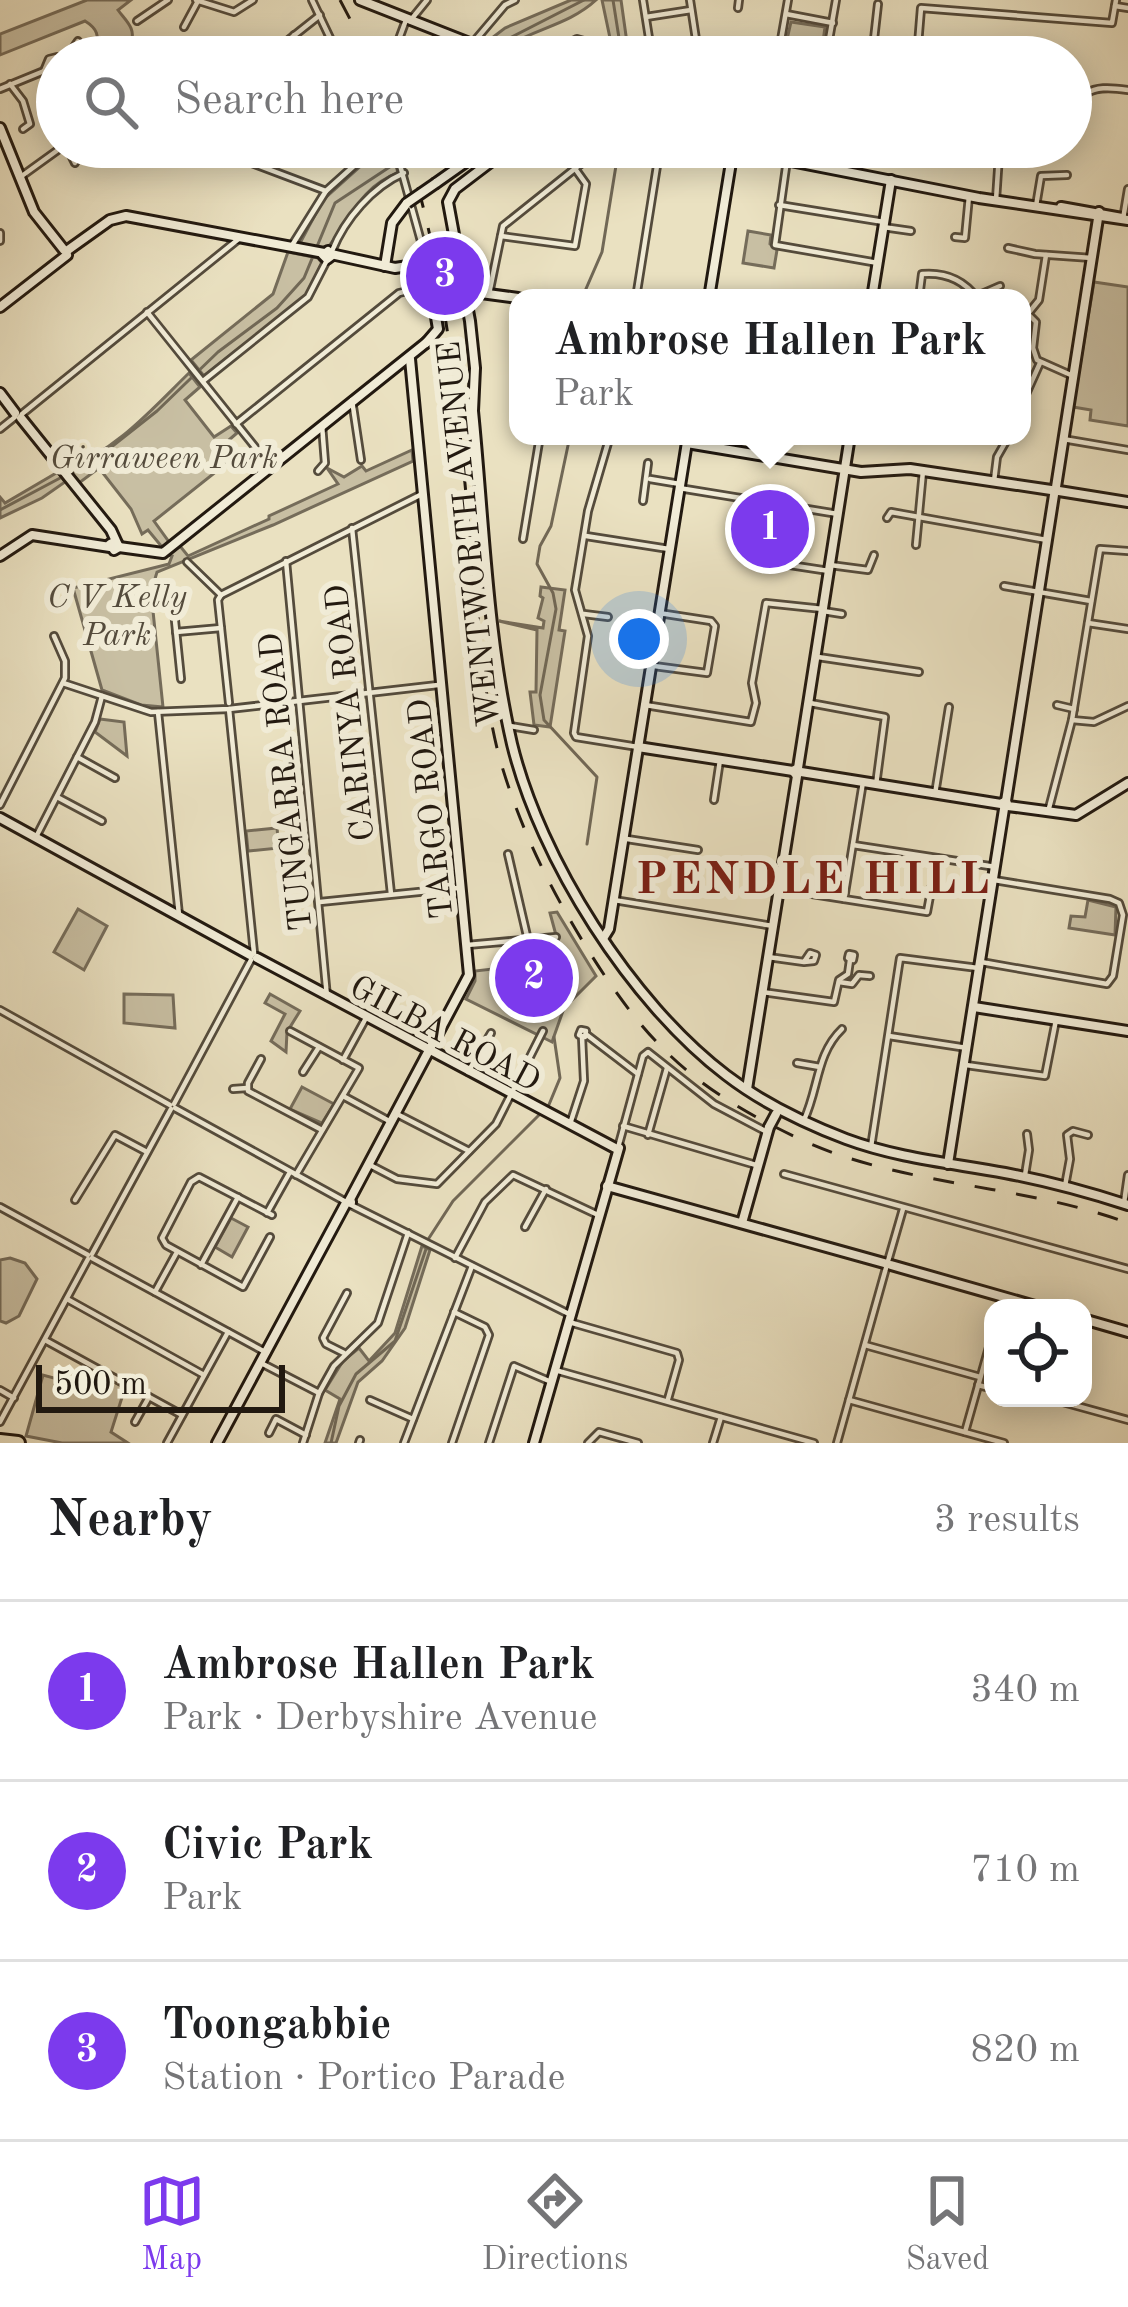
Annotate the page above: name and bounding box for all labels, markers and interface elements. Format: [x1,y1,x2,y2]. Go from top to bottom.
search box [36,36,1092,168]
icon: search [78,69,144,135]
text: Search here [174,79,404,124]
pin: 3 [406,231,484,321]
popup [509,289,1031,445]
text: Ambrose Hallen Park [554,320,986,365]
street label: WENTWORTH AVENUE [434,339,507,728]
text: Park [554,375,634,414]
park label: Girraween Park [50,443,278,476]
pin: 1 [731,484,809,574]
park label: C V Kelly Park [47,582,187,653]
street label: CARINYA ROAD [322,583,381,843]
your location [609,609,669,669]
street label: TUNGARRA ROAD [255,631,320,933]
street label: TARGO ROAD [404,697,460,921]
district label: PENDLE HILL [636,859,992,904]
pin: 2 [495,933,573,1023]
street label: GILBA ROAD [344,971,545,1099]
map controls [984,1299,1092,1407]
button: locate [984,1299,1092,1407]
scale bar [36,1359,285,1412]
text: 500 m [54,1369,147,1402]
text: Nearby [48,1496,213,1547]
text: 3 results [934,1501,1080,1540]
text: Ambrose Hallen Park [162,1644,595,1689]
text: 1 [76,1671,98,1710]
text: 340 m [970,1671,1080,1710]
text: Park · Derbyshire Avenue [162,1699,597,1738]
text: Civic Park [162,1824,373,1869]
text: 2 [76,1851,98,1890]
text: 710 m [970,1851,1080,1890]
text: Park [162,1879,242,1918]
text: Toongabbie [162,2004,392,2049]
text: 3 [76,2031,98,2070]
text: 820 m [970,2031,1080,2070]
text: Station · Portico Parade [162,2059,565,2098]
tab: Map [139,2168,205,2281]
tab: Directions [482,2168,628,2281]
tab: Saved [905,2168,989,2281]

